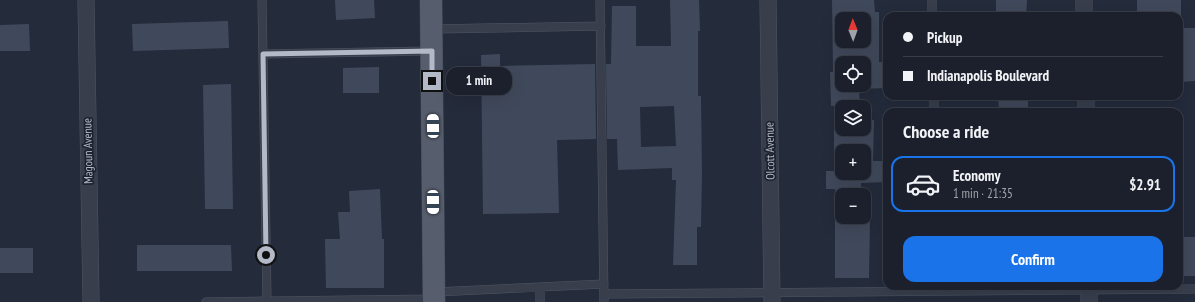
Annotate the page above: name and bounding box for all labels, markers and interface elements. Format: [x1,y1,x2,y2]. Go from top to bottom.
north arrow [835,12,871,48]
map controls [835,12,871,224]
text: Pickup [927,28,962,47]
button: locate [835,56,871,92]
text: Indianapolis Boulevard [927,66,1049,85]
callout: 1 min [446,67,512,95]
route end [423,72,441,90]
text: 1 min [466,72,492,89]
button: layers [835,100,871,136]
car [427,114,439,138]
street label: Magoun Avenue [79,118,96,184]
text: Choose a ride [903,120,989,143]
street label: Olcott Avenue [761,122,778,180]
button: + [835,144,871,180]
icon: car [905,166,941,202]
text: Economy [953,166,1001,185]
text: $2.91 [1129,175,1161,194]
text: 1 min · 21:35 [953,185,1013,202]
button: − [835,188,871,224]
car [427,190,439,214]
button: Confirm [903,236,1163,282]
route start [257,246,275,264]

